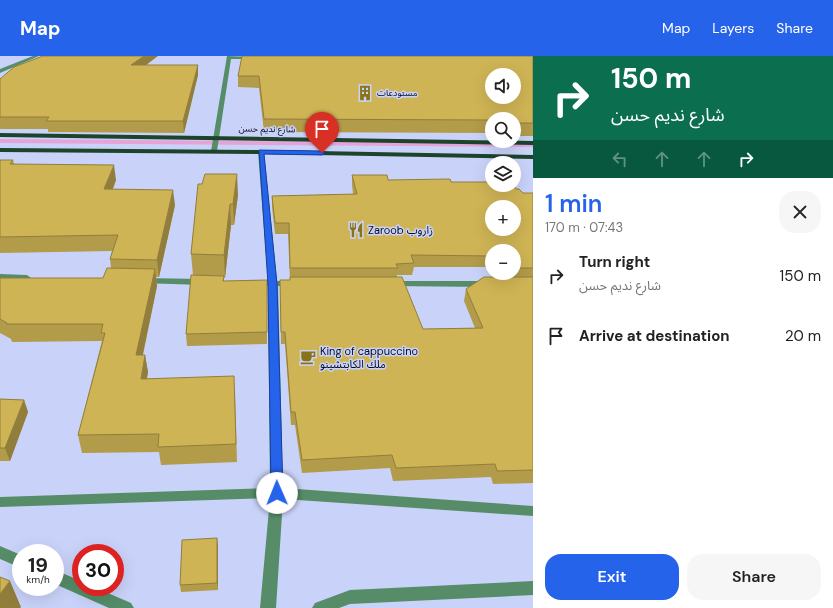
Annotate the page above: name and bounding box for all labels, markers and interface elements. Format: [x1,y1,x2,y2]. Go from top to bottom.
text: Map [20,16,60,41]
text: Map [662,19,690,37]
text: Layers [712,19,754,37]
text: Share [776,19,813,37]
text: 150 m [611,60,691,97]
map controls [485,68,521,280]
button: sound [485,68,521,104]
icon: right [545,72,597,124]
building icon: مستودعات [356,84,374,102]
place label: مستودعات [377,87,418,99]
text: شارع نديم حسن [611,103,725,127]
pin [305,112,339,153]
button: search [485,112,521,148]
icon: arrive [311,118,333,140]
street label: شارع نديم حسن [238,123,296,136]
icon: left [609,148,631,170]
icon: ahead [651,148,673,170]
icon: ahead [693,148,715,170]
icon: right [735,148,757,170]
button: layers [485,156,521,192]
text: 1 min [545,188,602,219]
button: close [779,191,821,233]
button: + [485,200,521,236]
text: 170 m · 07:43 [545,219,623,236]
restaurant icon: Zaroob زاروب [347,221,365,239]
place label: Zaroob زاروب [368,223,433,237]
button: − [485,244,521,280]
text: Turn right [579,252,650,272]
icon: right [545,265,567,287]
text: 150 m [780,266,821,286]
text: شارع نديم حسن [579,277,661,294]
icon: arrive [545,325,567,347]
text: Arrive at destination [579,326,730,346]
text: 20 m [785,326,821,346]
place label: King of cappuccino ملك الكابتشينو [320,344,418,371]
cafe icon: King of cappuccino ملك الكابتشينو [299,348,317,366]
position arrow [256,472,298,514]
speed limit sign: 30 [72,544,124,596]
text: 19 [28,552,48,578]
button: Exit [545,554,679,600]
button: Share [687,554,821,600]
text: km/h [26,573,50,586]

